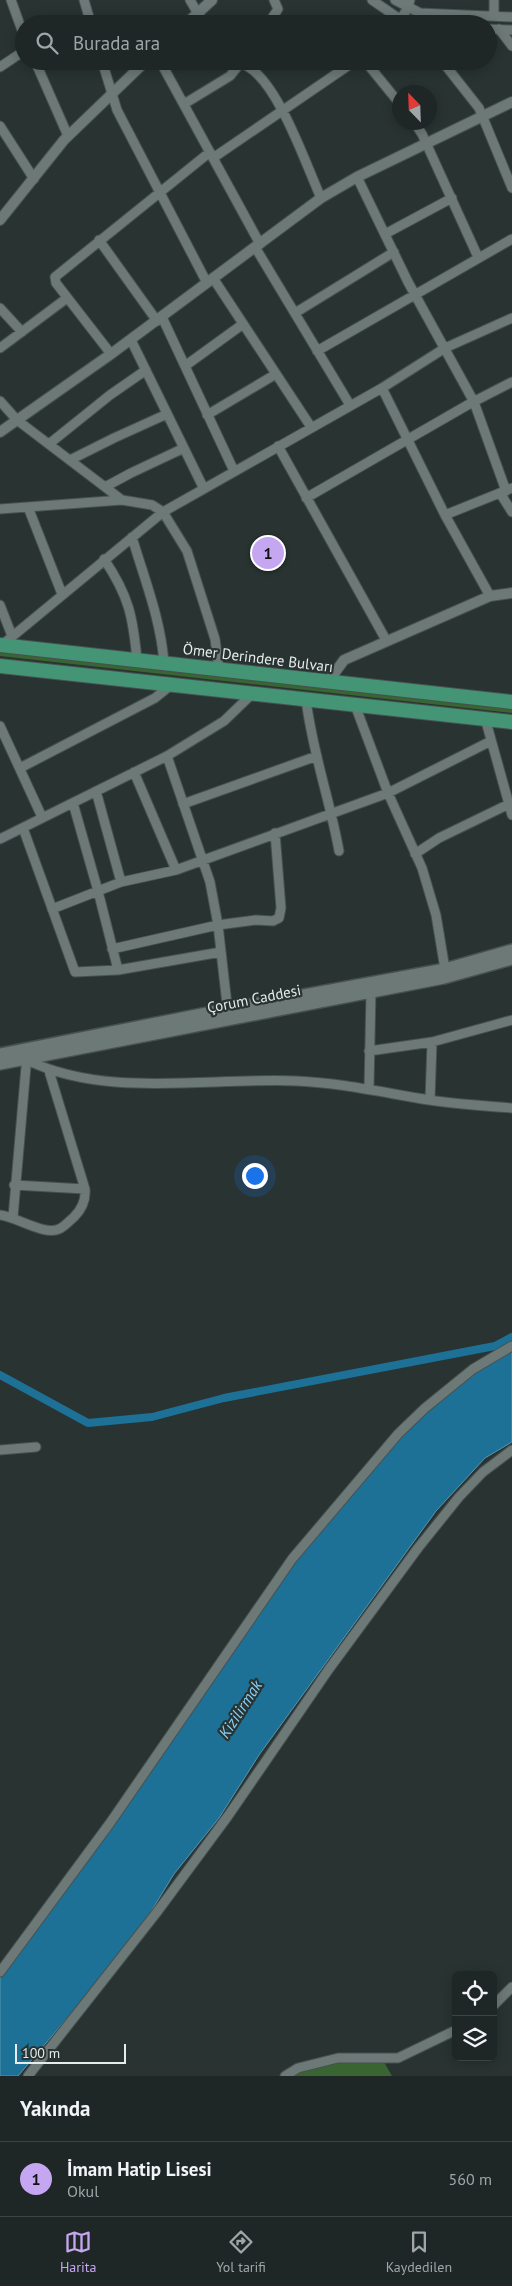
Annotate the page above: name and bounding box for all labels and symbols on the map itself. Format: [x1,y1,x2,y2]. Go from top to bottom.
north arrow [392,85,437,130]
pin: 1 [252,534,284,572]
street label: Ömer Derindere Bulvarı [182,639,334,676]
street label: Çorum Caddesi [205,980,302,1017]
your location [242,1163,268,1189]
water label: Kizilirmak [214,1676,267,1742]
scale bar [15,2041,126,2064]

